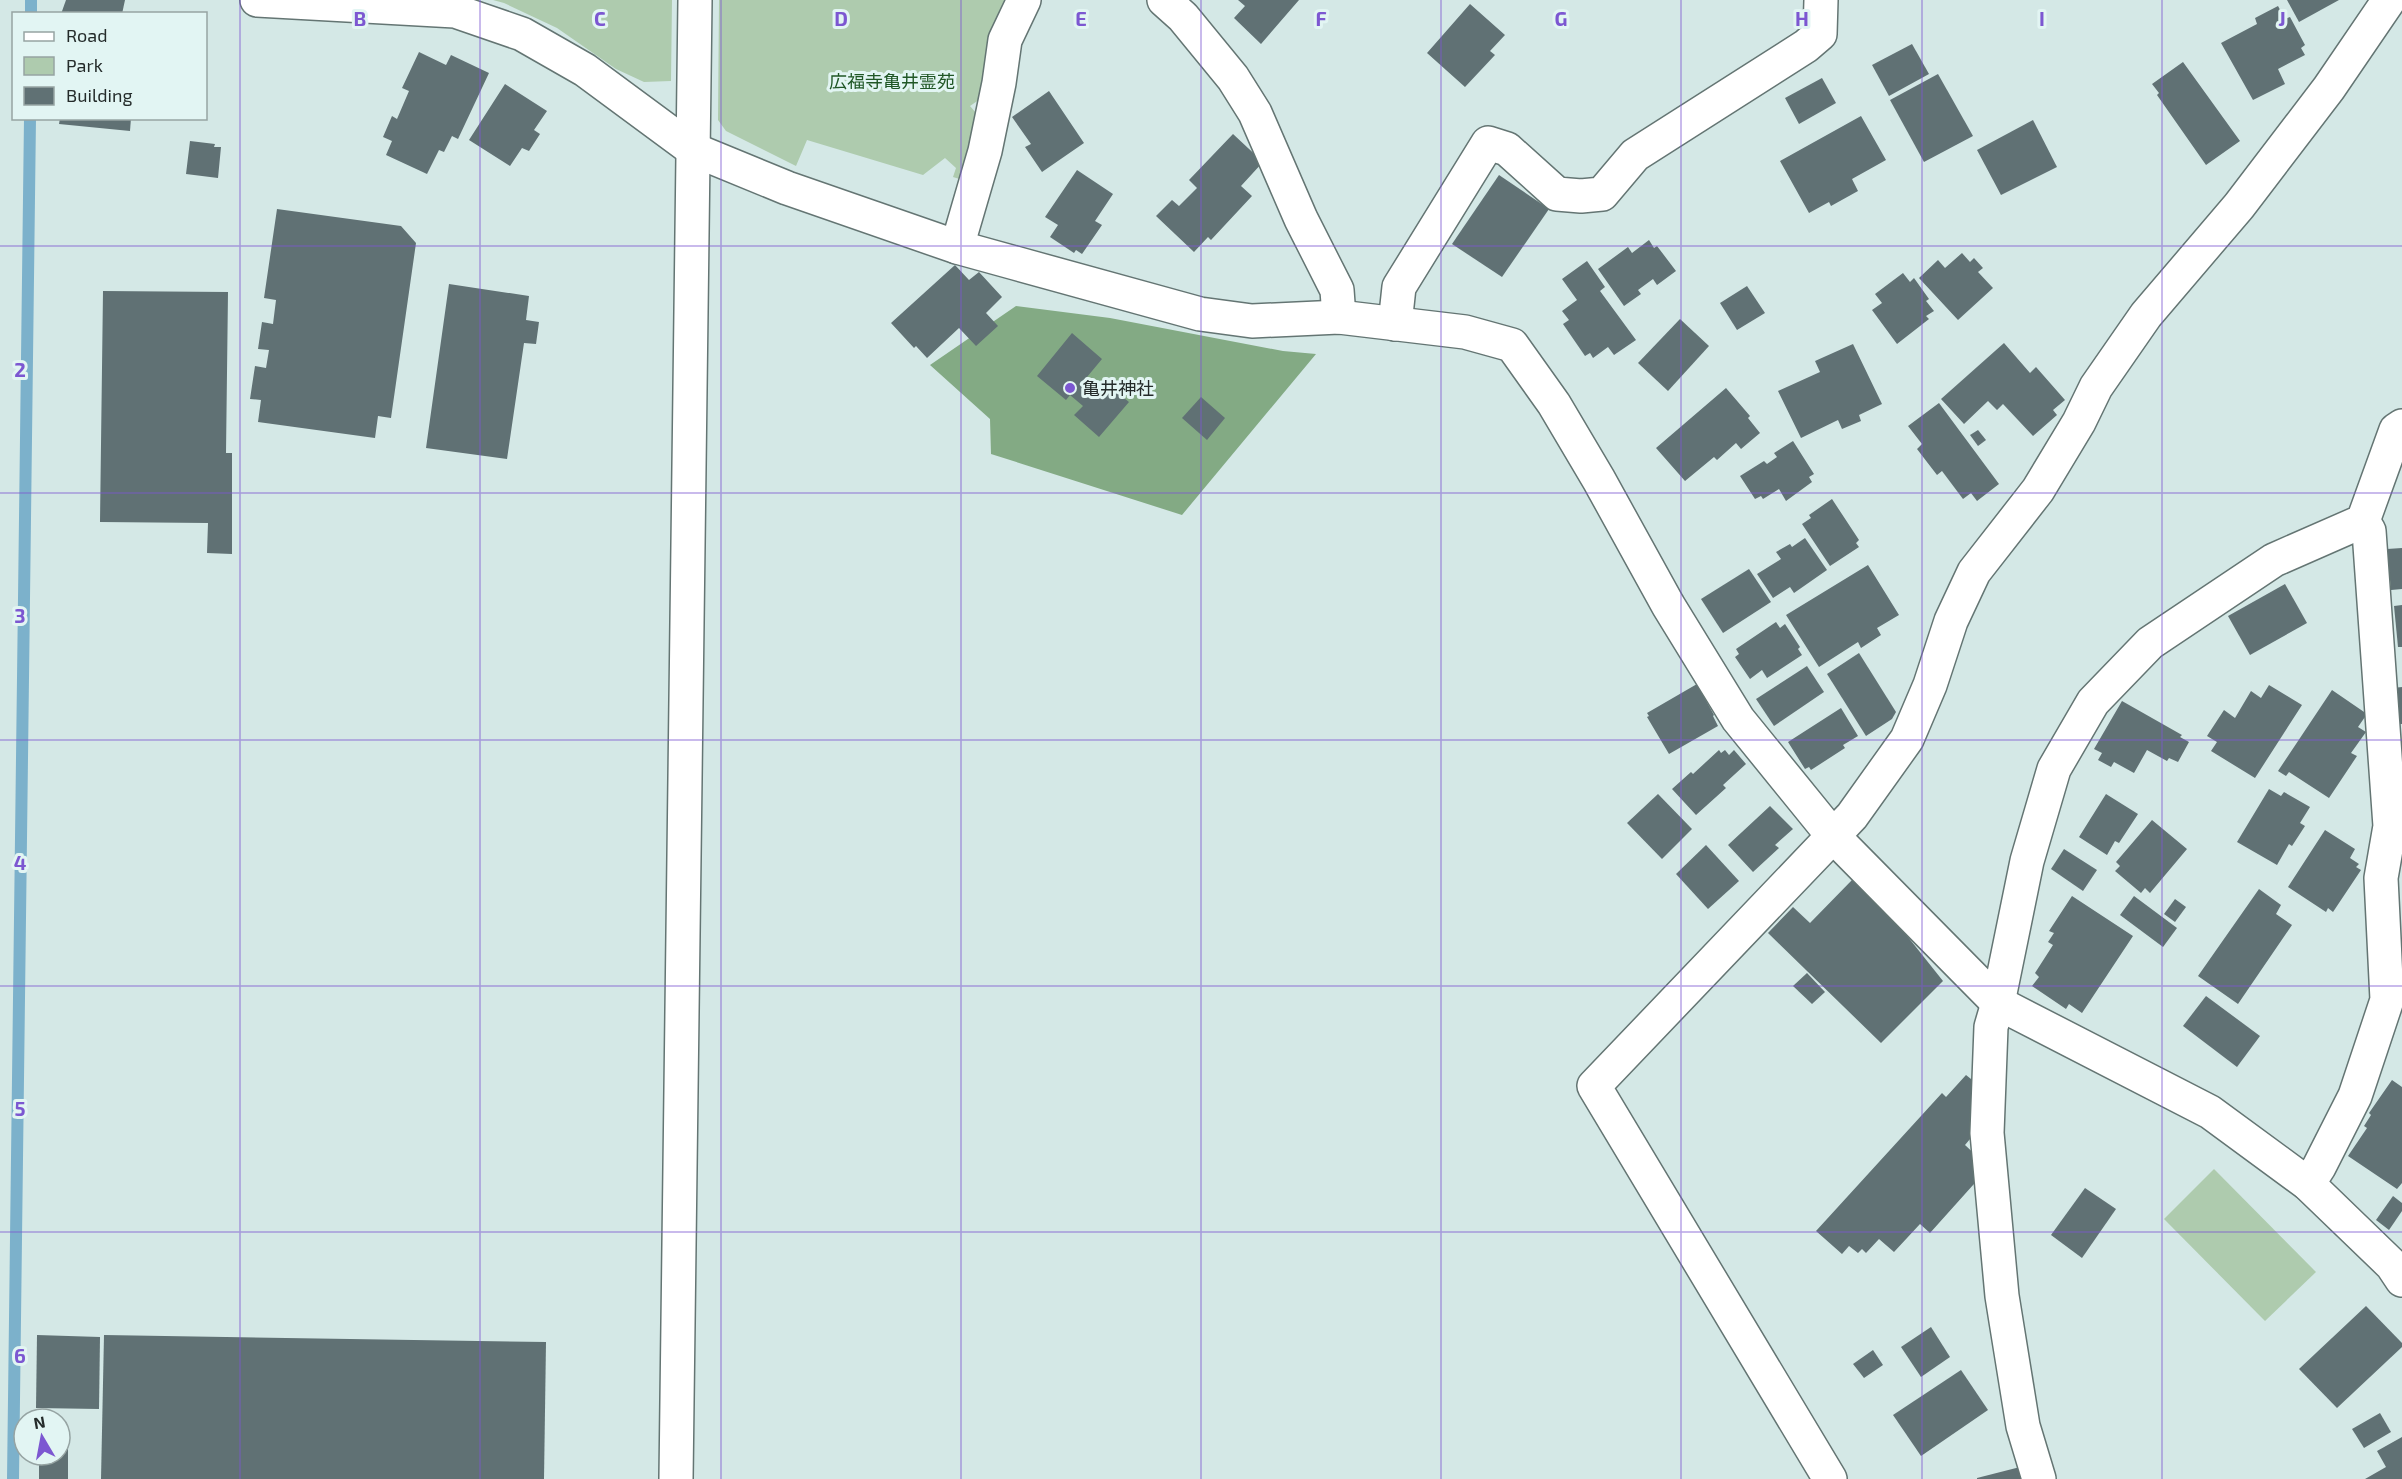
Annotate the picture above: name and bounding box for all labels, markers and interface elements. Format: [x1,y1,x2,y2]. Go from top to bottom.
text: B [354,6,366,30]
text: C [594,6,606,30]
text: D [834,6,848,30]
text: E [1075,6,1087,30]
text: F [1315,6,1327,30]
text: G [1555,6,1567,30]
text: H [1795,6,1809,30]
text: I [2039,6,2045,30]
text: J [2278,6,2286,30]
legend [12,12,207,120]
text: Road [66,24,107,46]
text: Park [66,54,103,76]
park label: 広福寺亀井霊苑 [829,70,955,92]
text: Building [66,84,133,106]
text: 2 [14,357,26,381]
place label: 亀井神社 [1082,377,1154,399]
marker: 亀井神社 [1063,381,1077,395]
text: 3 [14,603,26,627]
text: 4 [14,850,27,874]
text: 5 [14,1096,26,1120]
text: 6 [14,1343,26,1367]
north arrow [12,1407,72,1467]
text: N [32,1411,47,1432]

